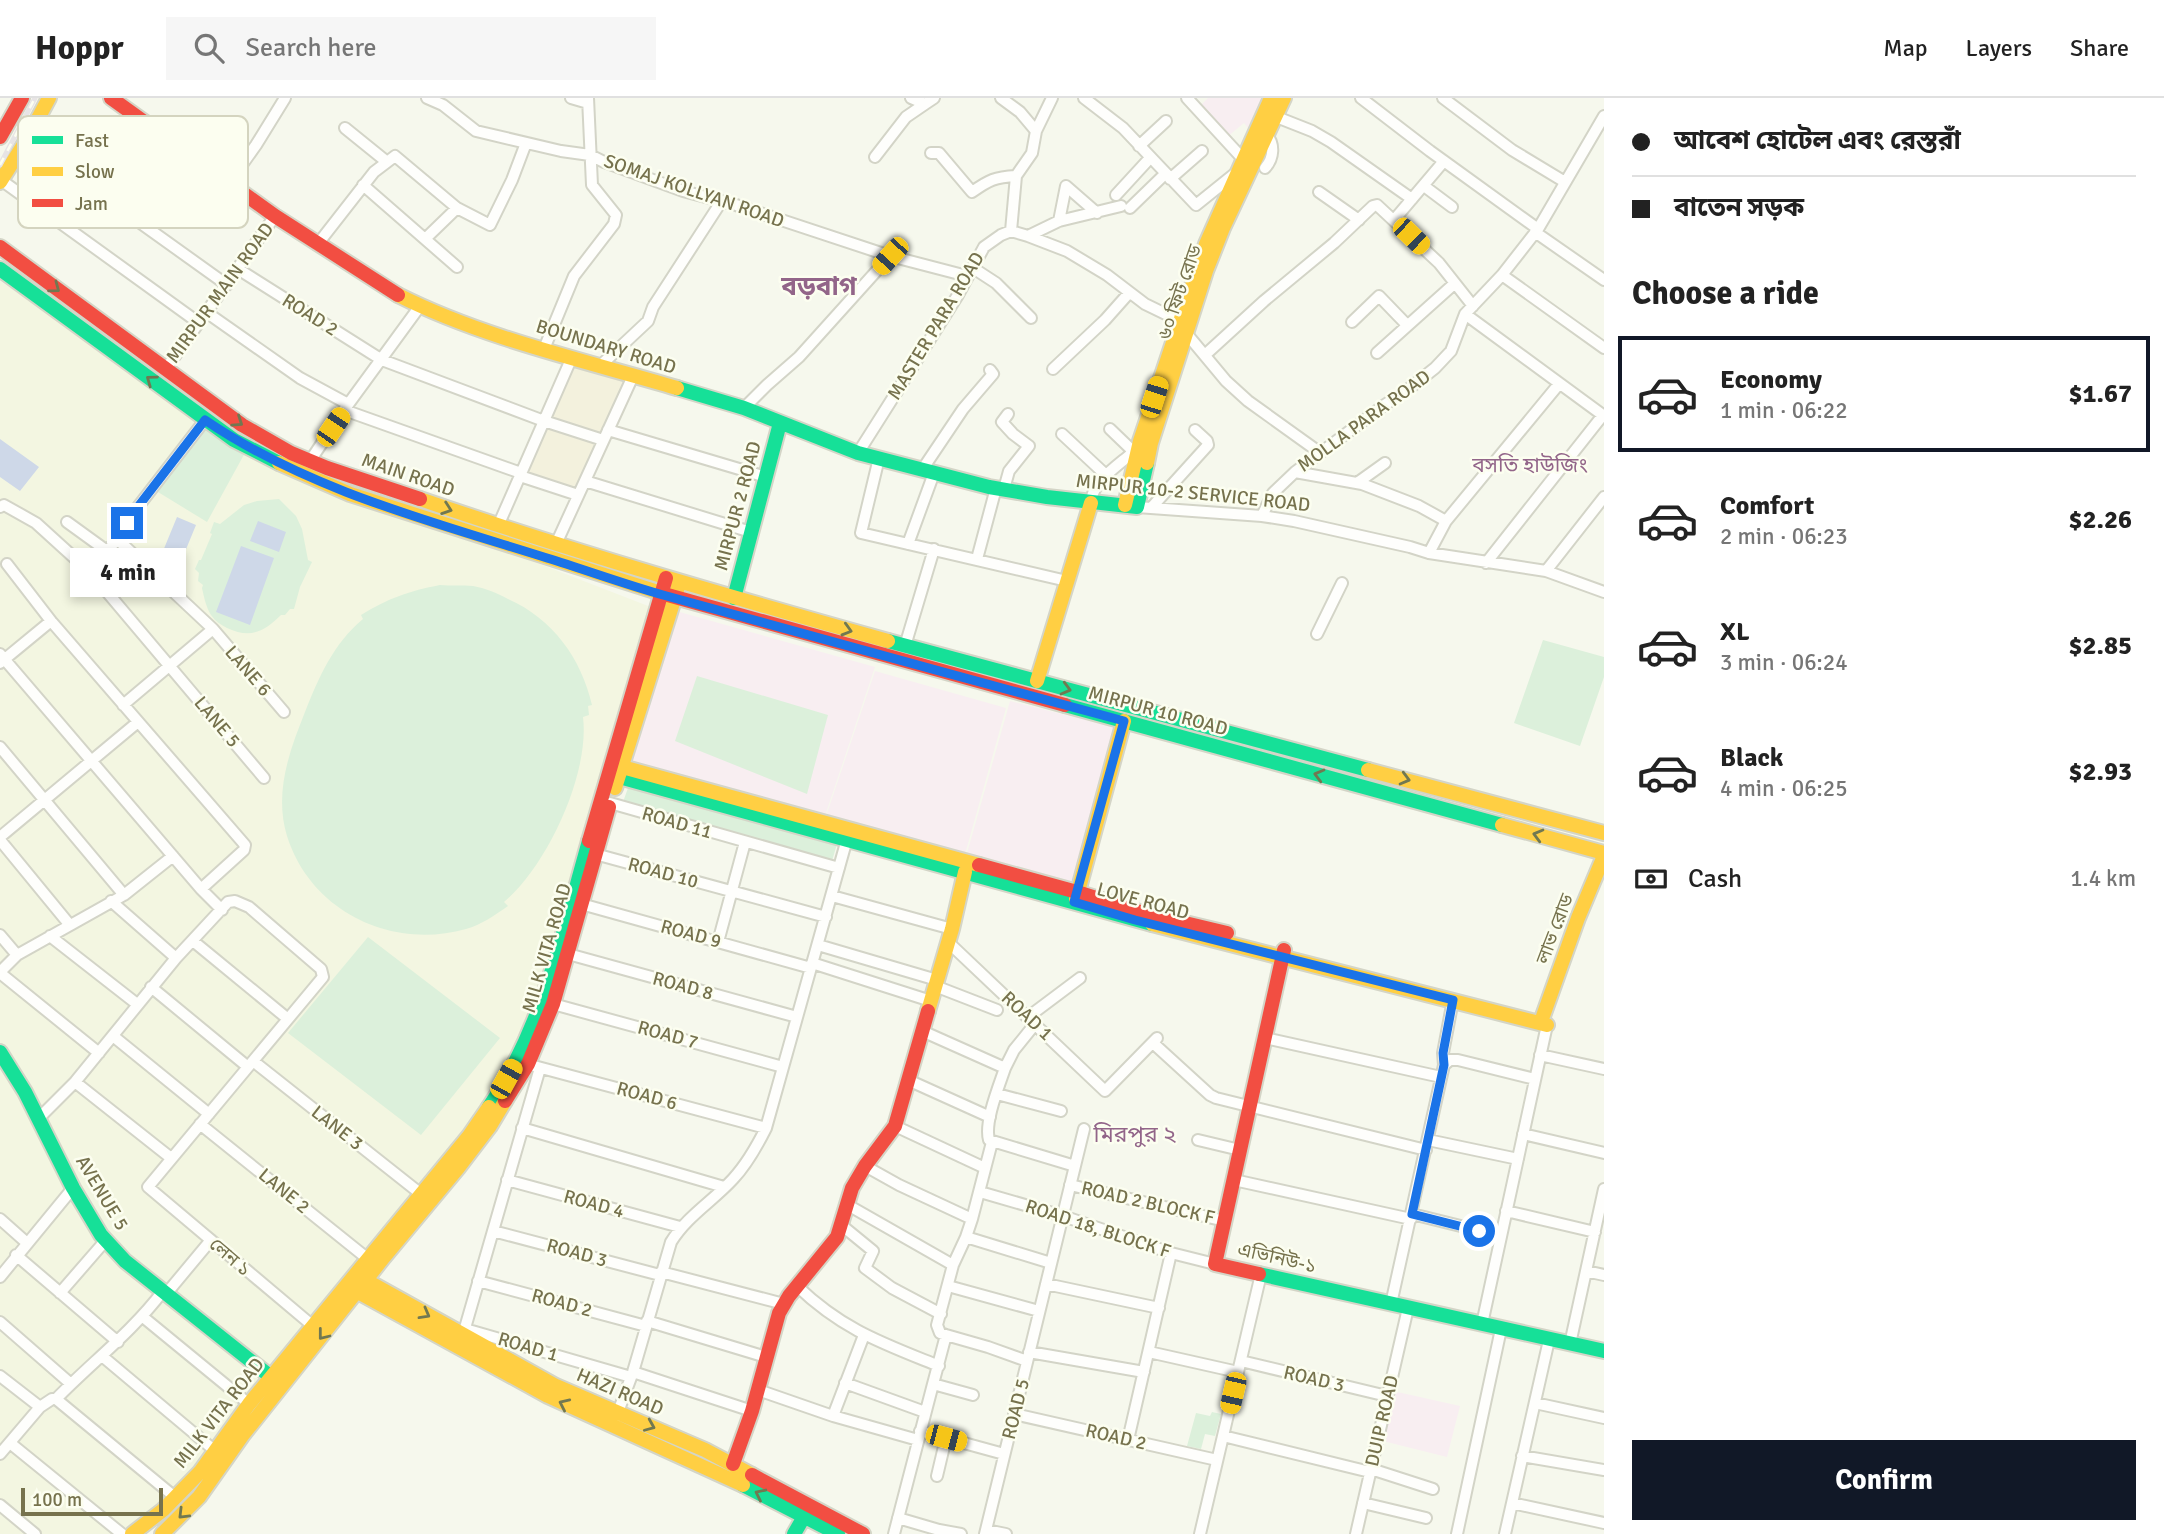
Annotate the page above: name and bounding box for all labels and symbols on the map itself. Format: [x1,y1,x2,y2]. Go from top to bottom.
legend [18,116,248,228]
text: Fast [75,129,109,153]
street label: SOMAJ KOLLYAN ROAD [601,149,787,233]
text: Slow [75,160,115,184]
text: Jam [75,192,108,216]
car [1389,214,1434,258]
street label: MIRPUR MAIN ROAD [161,218,279,368]
car [869,233,912,279]
street label: ৬০ ফিট রোড [1153,241,1208,343]
street label: MASTER PARA ROAD [882,248,990,404]
district label: বড়বাগ [780,271,858,303]
one-way arrow [47,279,59,292]
street label: ROAD 2 [277,288,343,342]
street label: BOUNDARY ROAD [533,314,679,380]
street label: MOLLA PARA ROAD [1293,365,1435,477]
car [1138,374,1171,420]
one-way arrow [146,376,158,388]
car [313,404,354,450]
one-way arrow [230,414,243,426]
street label: MIRPUR 2 ROAD [709,439,767,573]
street label: MAIN ROAD [358,448,458,502]
district label: বসতি হাউজিং [1471,452,1588,478]
street label: MIRPUR 10-2 SERVICE ROAD [1075,469,1311,517]
one-way arrow [441,501,453,515]
route end [111,507,143,539]
callout: 4 min [69,548,185,597]
one-way arrow [840,622,852,636]
street label: LANE 6 [219,641,277,701]
one-way arrow [1060,680,1072,695]
street label: MIRPUR 10 ROAD [1086,681,1230,741]
street label: LANE 5 [189,692,245,752]
one-way arrow [1313,768,1325,783]
one-way arrow [1398,771,1410,785]
street label: ROAD 11 [639,802,715,844]
one-way arrow [1532,828,1544,843]
street label: ROAD 10 [625,852,701,894]
street label: LOVE ROAD [1094,877,1192,925]
street label: MILK VITA ROAD [517,880,577,1016]
street label: লাভ রোড [1530,890,1579,968]
street label: ROAD 9 [658,914,724,954]
street label: ROAD 8 [650,966,716,1006]
street label: ROAD 1 [996,986,1058,1046]
street label: ROAD 7 [635,1015,701,1055]
car [487,1056,526,1102]
street label: ROAD 6 [614,1076,680,1116]
street label: LANE 3 [306,1100,368,1156]
district label: মিরপুর ২ [1093,1120,1177,1149]
street label: AVENUE 5 [70,1151,134,1235]
street label: LANE 2 [253,1163,315,1219]
street label: ROAD 2 BLOCK F [1079,1176,1217,1230]
street label: ROAD 4 [561,1184,627,1224]
street label: ROAD 18, BLOCK F [1022,1194,1174,1264]
route start [1463,1215,1495,1247]
street label: লেন ১ [204,1233,256,1281]
street label: ROAD 3 [544,1233,610,1273]
street label: এভিনিউ-১ [1235,1237,1319,1279]
street label: ROAD 2 [529,1283,595,1323]
one-way arrow [418,1306,430,1319]
one-way arrow [319,1327,332,1339]
street label: ROAD 1 [495,1327,561,1367]
street label: MILK VITA ROAD [168,1353,270,1473]
street label: ROAD 3 [1281,1360,1347,1398]
street label: HAZI ROAD [573,1363,667,1421]
car [1219,1370,1248,1416]
street label: DUIP ROAD [1360,1373,1404,1469]
street label: ROAD 5 [997,1376,1035,1442]
one-way arrow [559,1398,571,1412]
one-way arrow [643,1418,655,1432]
street label: ROAD 2 [1083,1418,1149,1456]
car [923,1422,970,1454]
scale bar [21,1485,163,1517]
one-way arrow [755,1488,767,1502]
one-way arrow [178,1505,191,1518]

